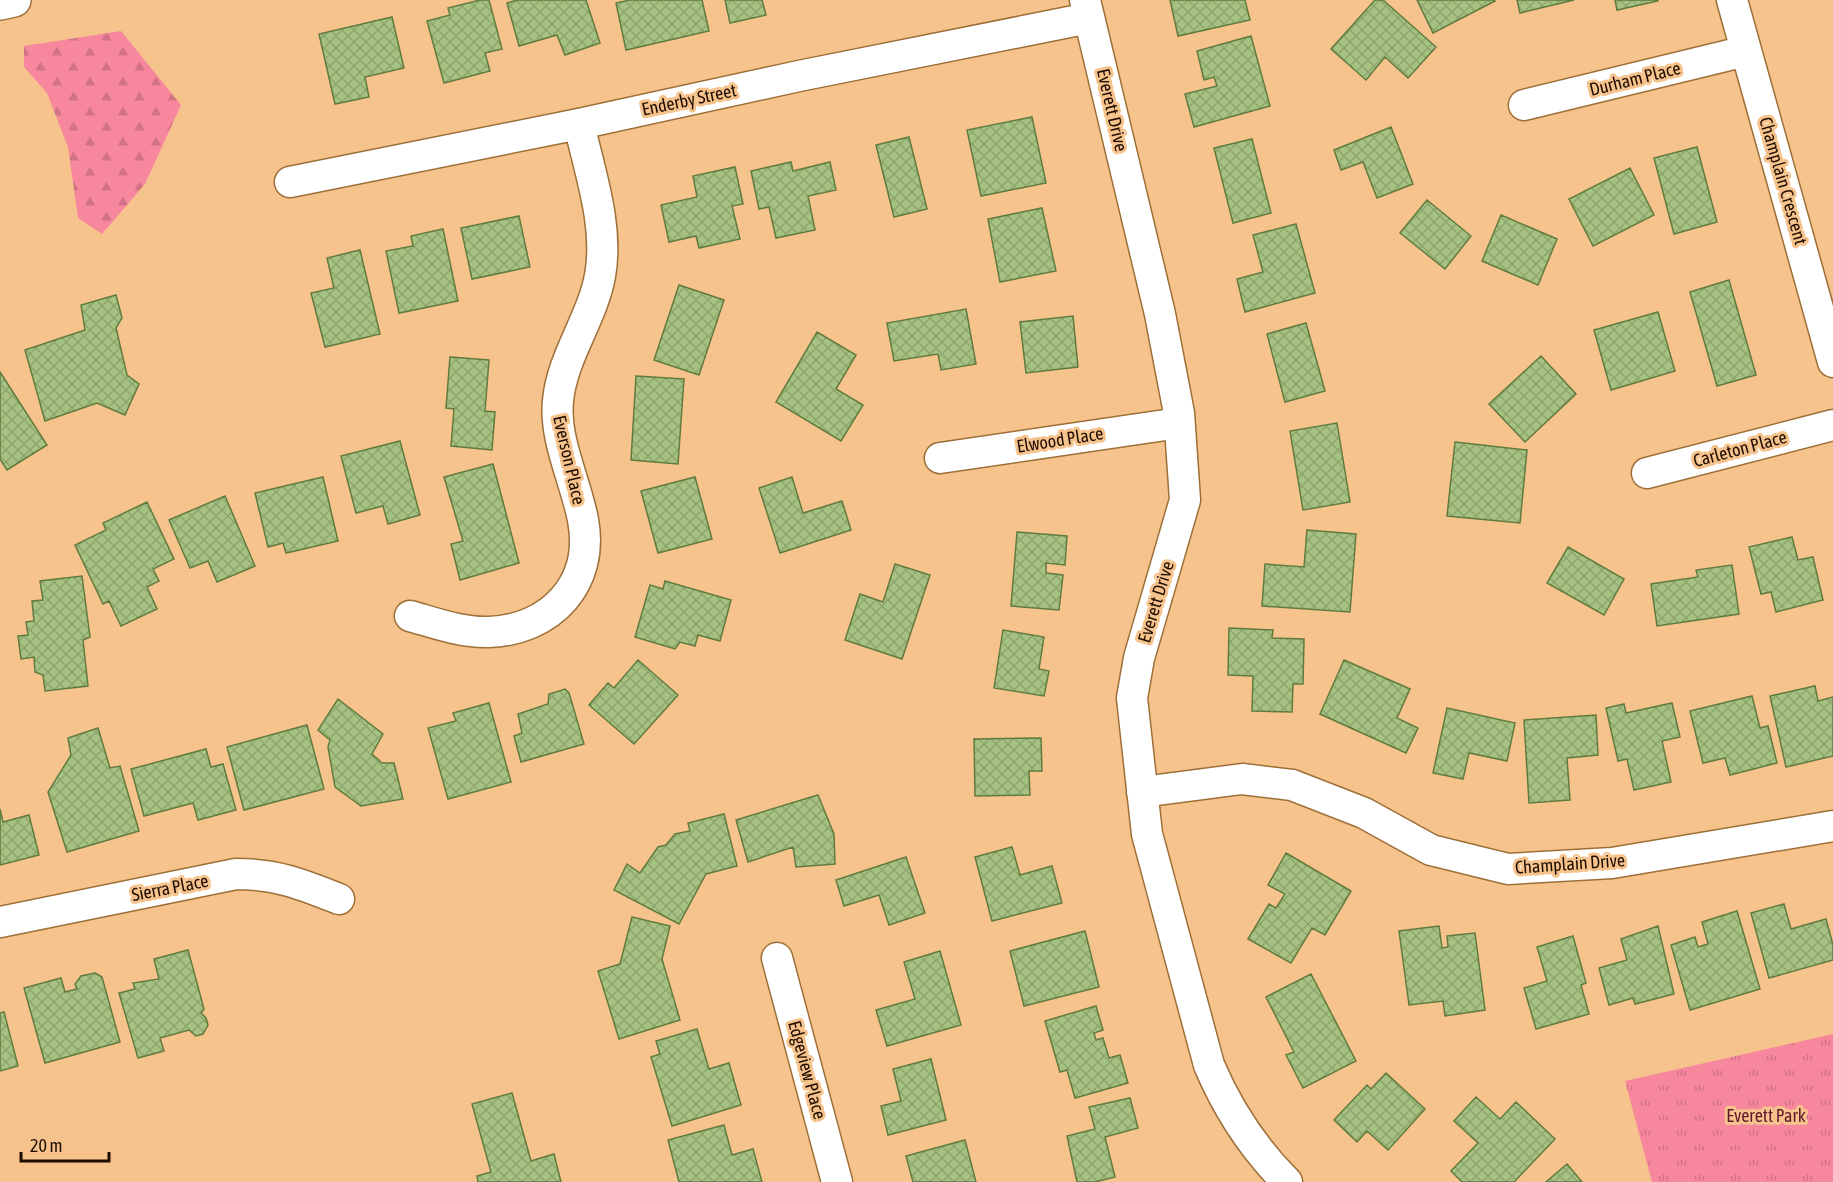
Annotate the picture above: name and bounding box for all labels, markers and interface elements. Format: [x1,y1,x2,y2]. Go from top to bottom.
street label: Durham Place [1587,57,1683,100]
street label: Everett Drive [1093,66,1132,153]
street label: Enderby Street [640,79,738,120]
street label: Champlain Crescent [1755,115,1812,247]
street label: Everson Place [549,413,590,507]
street label: Elwood Place [1015,422,1105,457]
street label: Carleton Place [1691,426,1789,471]
street label: Everett Drive [1133,558,1178,645]
street label: Champlain Drive [1514,849,1626,878]
street label: Sierra Place [130,870,210,905]
street label: Edgeview Place [784,1018,831,1121]
park label: Everett Park [1726,1105,1806,1126]
scale bar [21,1125,110,1163]
text: 20 m [30,1135,62,1156]

